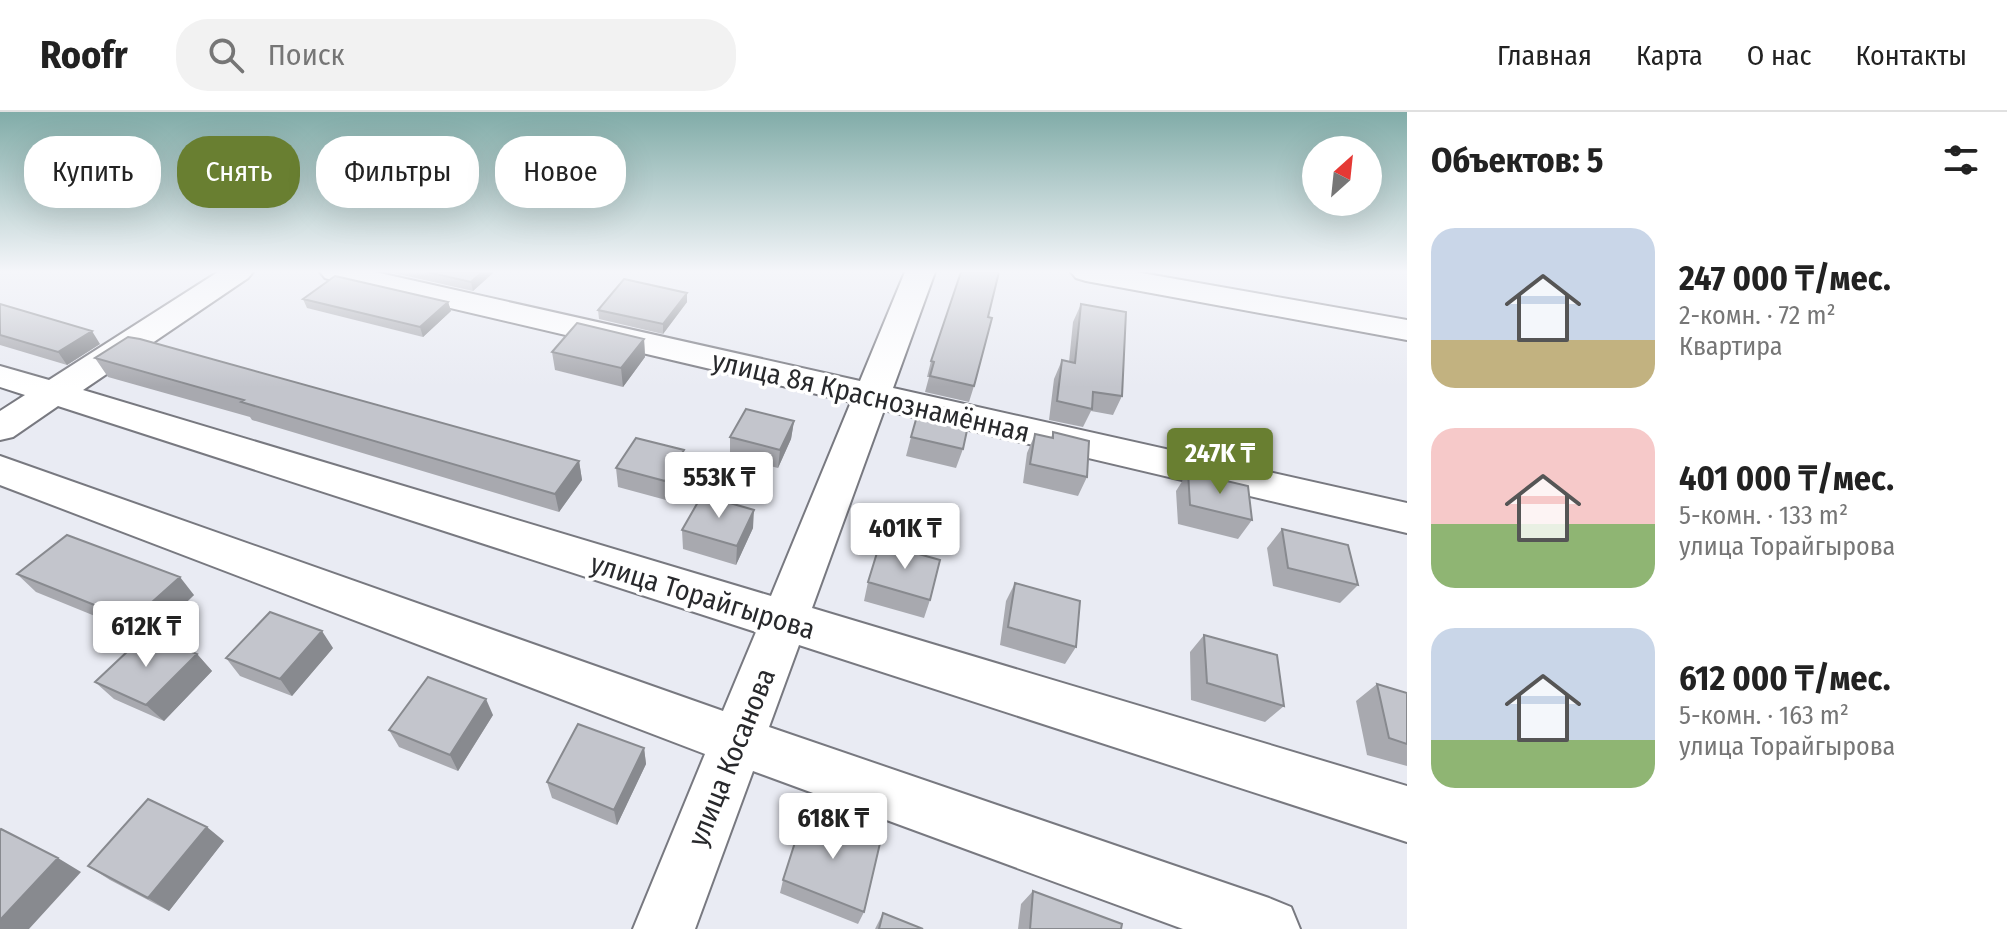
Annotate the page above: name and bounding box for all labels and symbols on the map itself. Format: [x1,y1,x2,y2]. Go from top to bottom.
north arrow [1302,136,1382,216]
street label: улица 8я Краснознамённая [709,344,1033,449]
pin: 247K ₸ [1155,428,1285,496]
pin: 553K ₸ [654,452,784,520]
pin: 401K ₸ [840,503,970,571]
street label: улица Торайгырова [587,547,819,646]
pin: 612K ₸ [81,601,211,669]
street label: улица Косанова [681,664,782,851]
pin: 618K ₸ [768,793,898,861]

